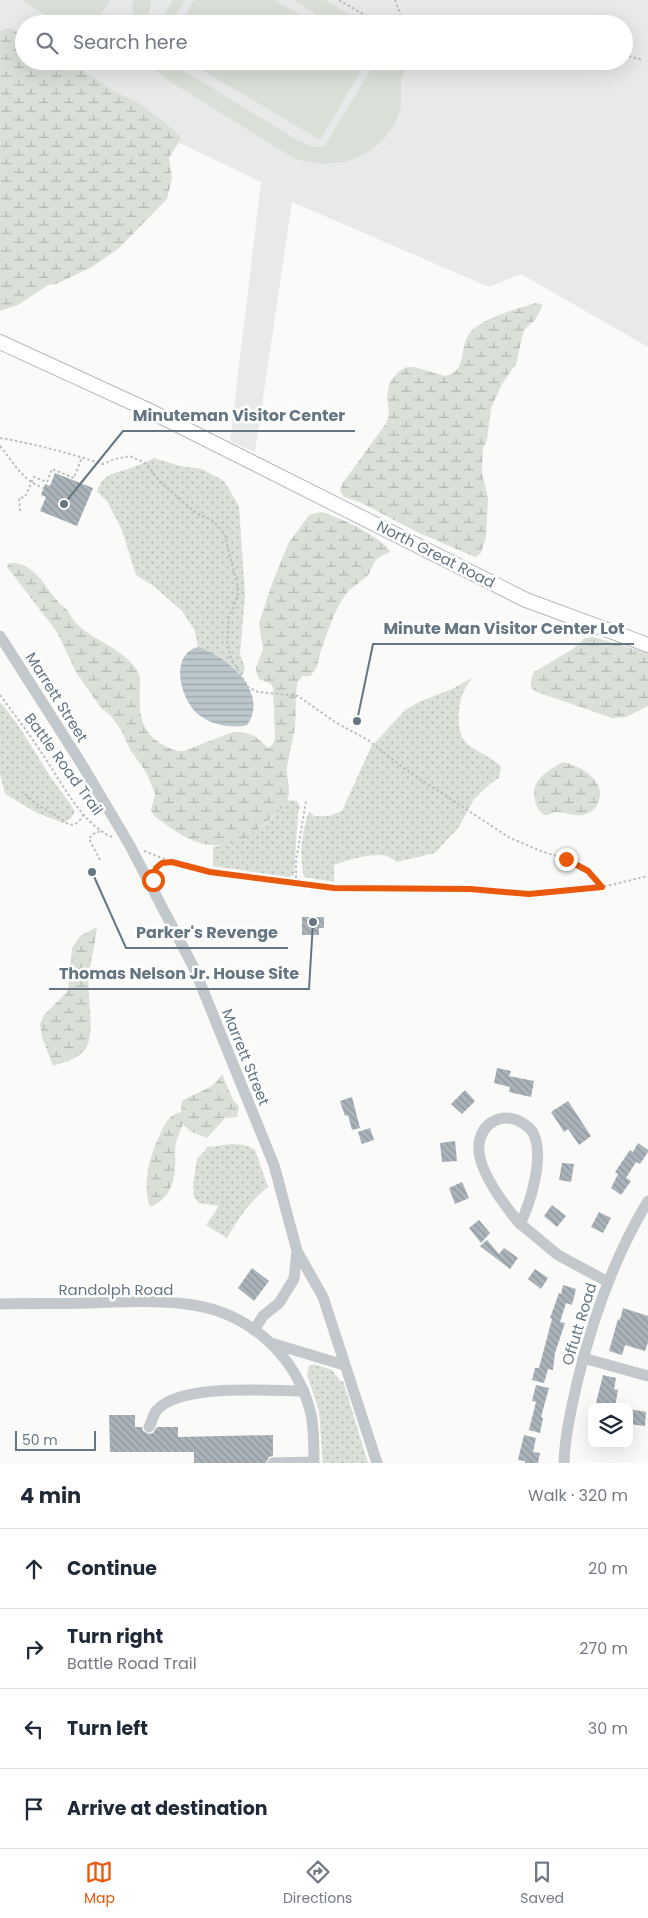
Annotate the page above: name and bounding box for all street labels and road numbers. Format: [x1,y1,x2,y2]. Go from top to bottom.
street label: North Great Road [373,515,499,593]
street label: Marrett Street [21,648,93,746]
street label: Battle Road Trail [20,709,108,819]
street label: Marrett Street [217,1006,275,1108]
street label: Randolph Road [58,1279,174,1300]
street label: Offutt Road [557,1280,601,1368]

